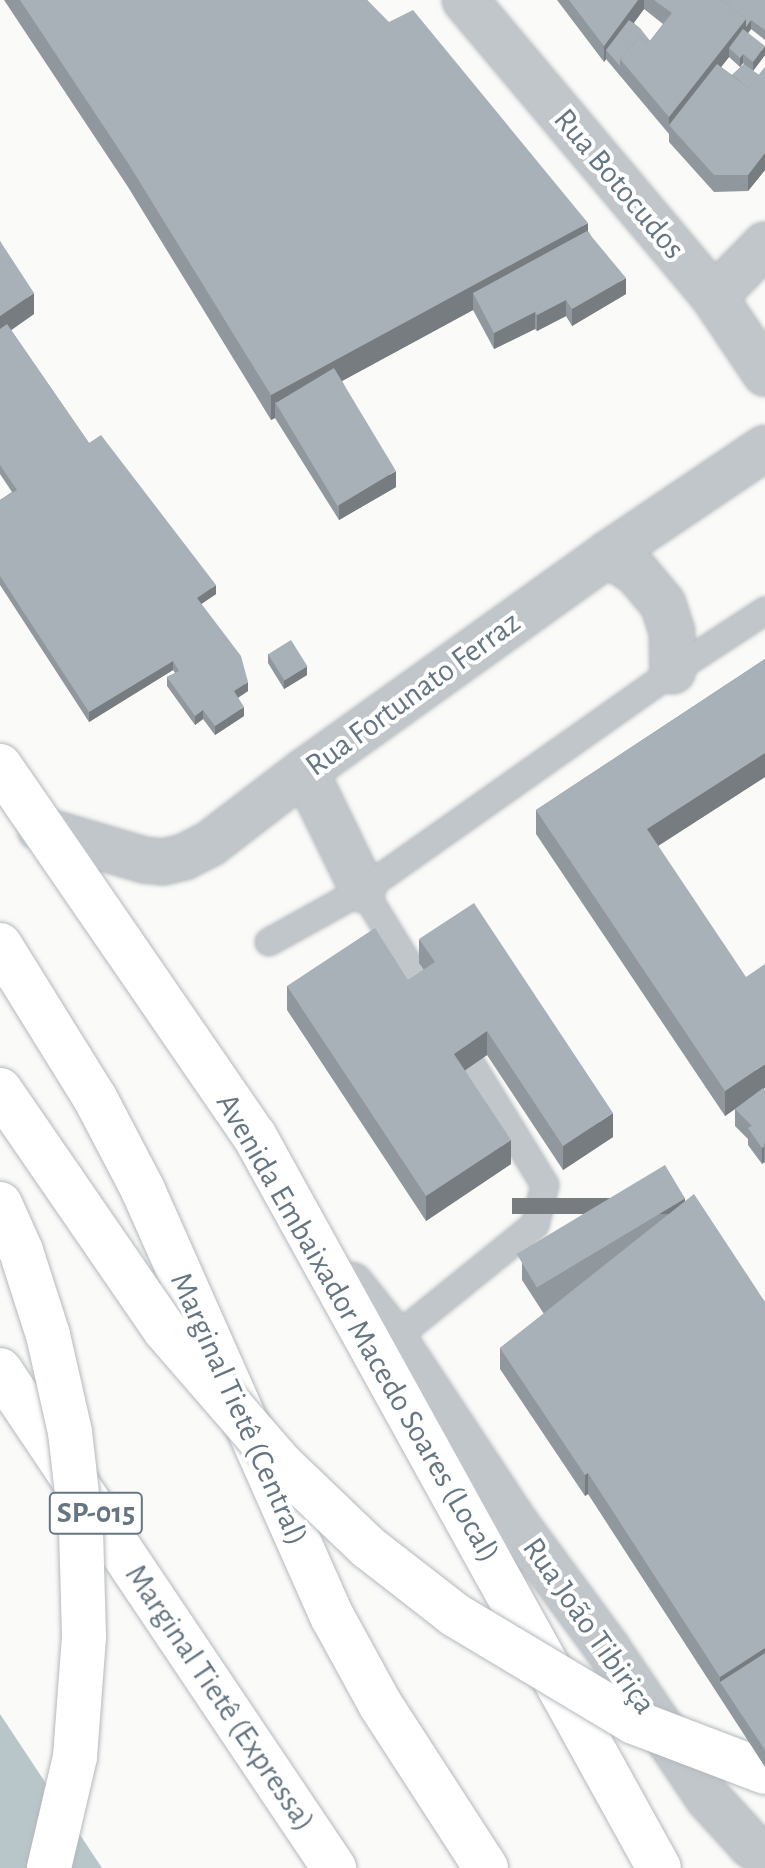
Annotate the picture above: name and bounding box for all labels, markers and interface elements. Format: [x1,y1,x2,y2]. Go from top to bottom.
street label: Rua Botocudos [545,101,693,267]
street label: Rua Fortunato Ferraz [298,603,528,785]
street label: Avenida Embaixador Macedo Soares (Local) [208,1087,508,1569]
street label: Marginal Tietê (Central) [162,1267,316,1551]
road number: SP-015 [48,1487,144,1539]
street label: Rua João Tibiriça [514,1530,664,1722]
street label: Marginal Tietê (Expressa) [116,1557,324,1839]

